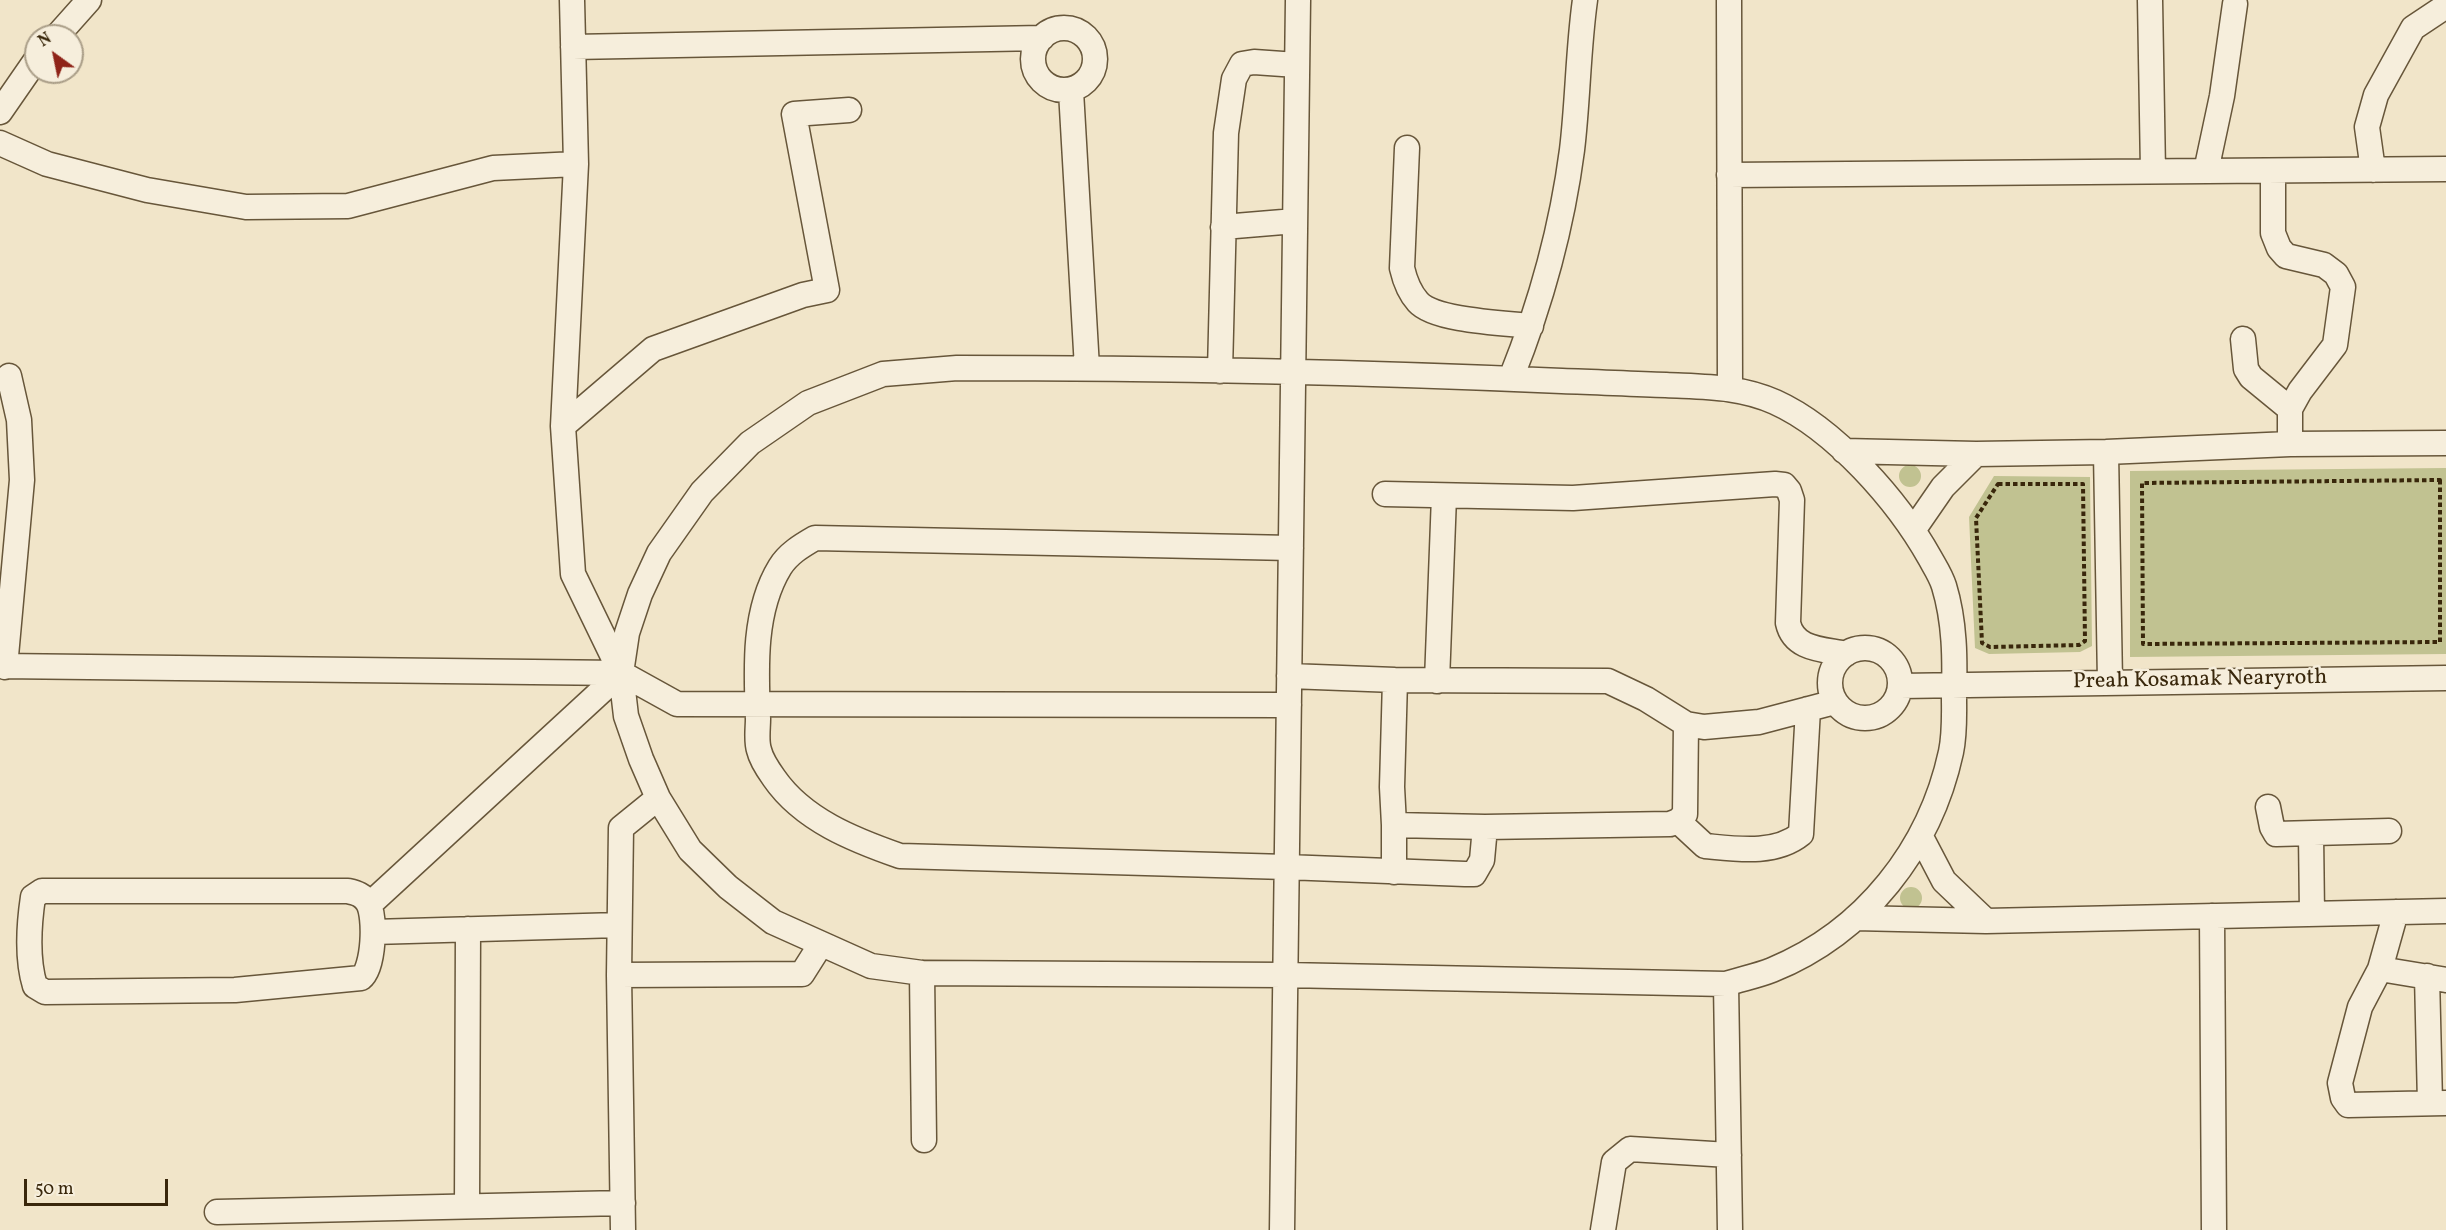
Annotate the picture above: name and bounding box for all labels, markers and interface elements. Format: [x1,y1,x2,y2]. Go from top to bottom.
north arrow [24,24,84,84]
text: N [34,28,56,53]
street label: Preah Kosamak Nearyroth [2073,666,2327,696]
scale bar [27,1167,171,1205]
text: 50 m [35,1177,74,1202]

